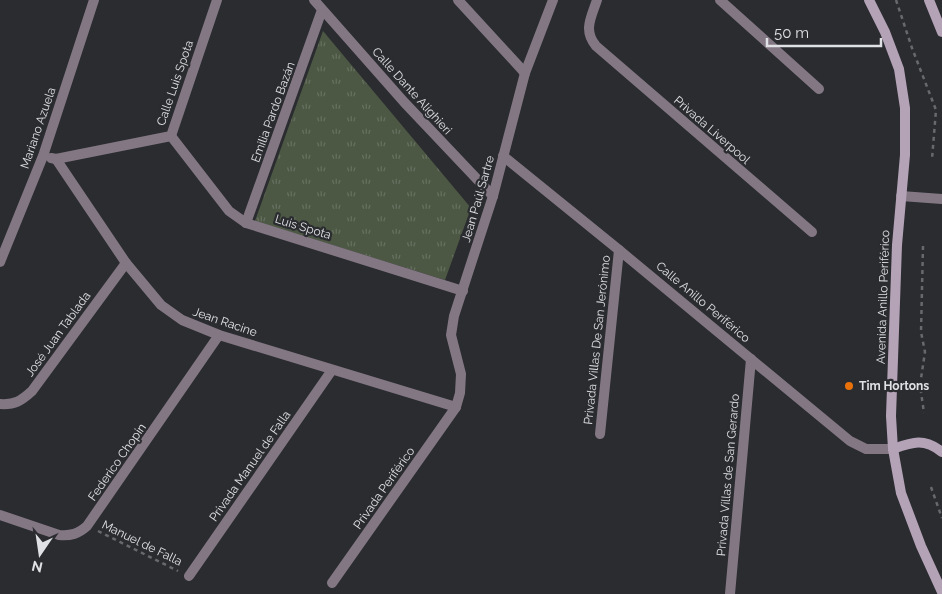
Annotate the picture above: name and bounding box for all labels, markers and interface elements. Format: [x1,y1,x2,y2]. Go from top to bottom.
scale bar [767,15,881,47]
text: 50 m [774,24,809,42]
street label: Calle Luis Spota [154,39,196,127]
street label: Calle Dante Alighieri [369,45,455,137]
street label: Emilia Pardo Bazán [248,60,298,164]
street label: Mariano Azuela [18,85,58,171]
street label: Privada Liverpool [671,93,753,167]
street label: Jean Paúl Sartre [459,154,497,244]
street label: Luis Spota [273,212,333,242]
street label: Avenida Anillo Periférico [874,230,892,364]
street label: Privada Villas De San Jerónimo [581,255,613,425]
street label: Calle Anillo Periférico [653,259,753,345]
street label: José Juan Tablada [23,289,93,379]
street label: Jean Racine [191,305,259,339]
place label: Tim Hortons [859,379,929,393]
marker: Tim Hortons [843,380,855,392]
street label: Privada Villas de San Gerardo [714,393,742,557]
street label: Privada Manuel de Falla [206,408,294,524]
street label: Federico Chopin [85,421,149,503]
street label: Privada Periférico [351,444,417,532]
street label: Manuel de Falla [100,518,184,568]
north arrow [15,529,65,579]
text: N [30,558,44,576]

